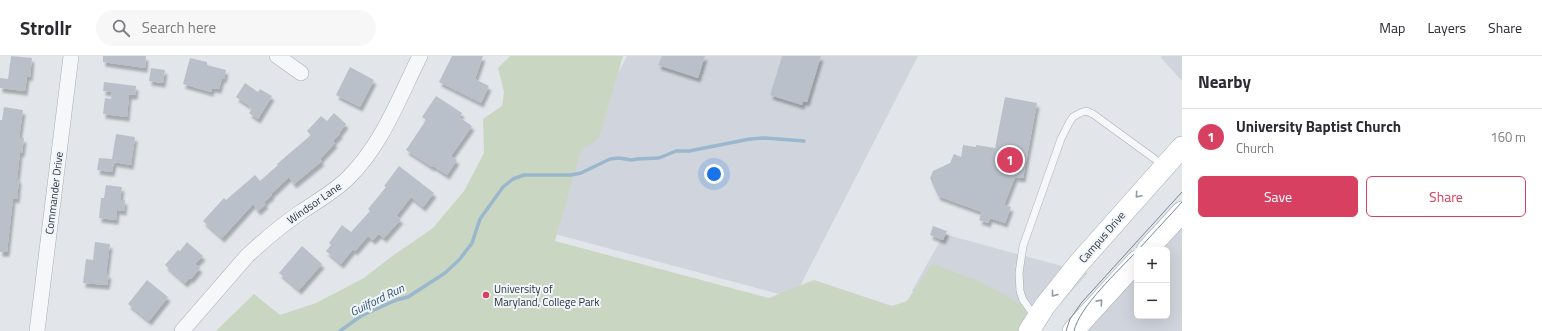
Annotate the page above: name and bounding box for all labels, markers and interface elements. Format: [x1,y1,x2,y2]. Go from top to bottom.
search box [96,10,376,46]
text: Strollr [20,13,72,42]
text: Search here [142,16,216,39]
icon: search [110,17,132,39]
text: Map [1379,17,1405,38]
text: Layers [1427,17,1466,38]
text: Share [1488,17,1522,38]
text: Nearby [1198,69,1251,95]
text: University Baptist Church [1236,115,1401,138]
text: 1 [1207,127,1215,147]
text: 160 m [1490,127,1526,147]
text: Church [1236,138,1274,158]
pin: 1 [997,145,1023,175]
street label: Commander Drive [41,150,67,235]
your location [704,164,724,184]
button: Save [1198,176,1358,217]
button: Share [1366,176,1526,217]
street label: Windsor Lane [283,178,345,228]
one-way arrow [1136,191,1143,198]
street label: Campus Drive [1075,207,1129,266]
map controls [1134,247,1170,319]
button: + [1134,247,1170,283]
water label: Guilford Run [346,278,408,321]
place label: University of Maryland, College Park [494,281,600,310]
button: − [1134,283,1170,319]
one-way arrow [1051,289,1058,297]
marker: University of Maryland, College Park [481,290,491,300]
one-way arrow [1095,299,1102,307]

